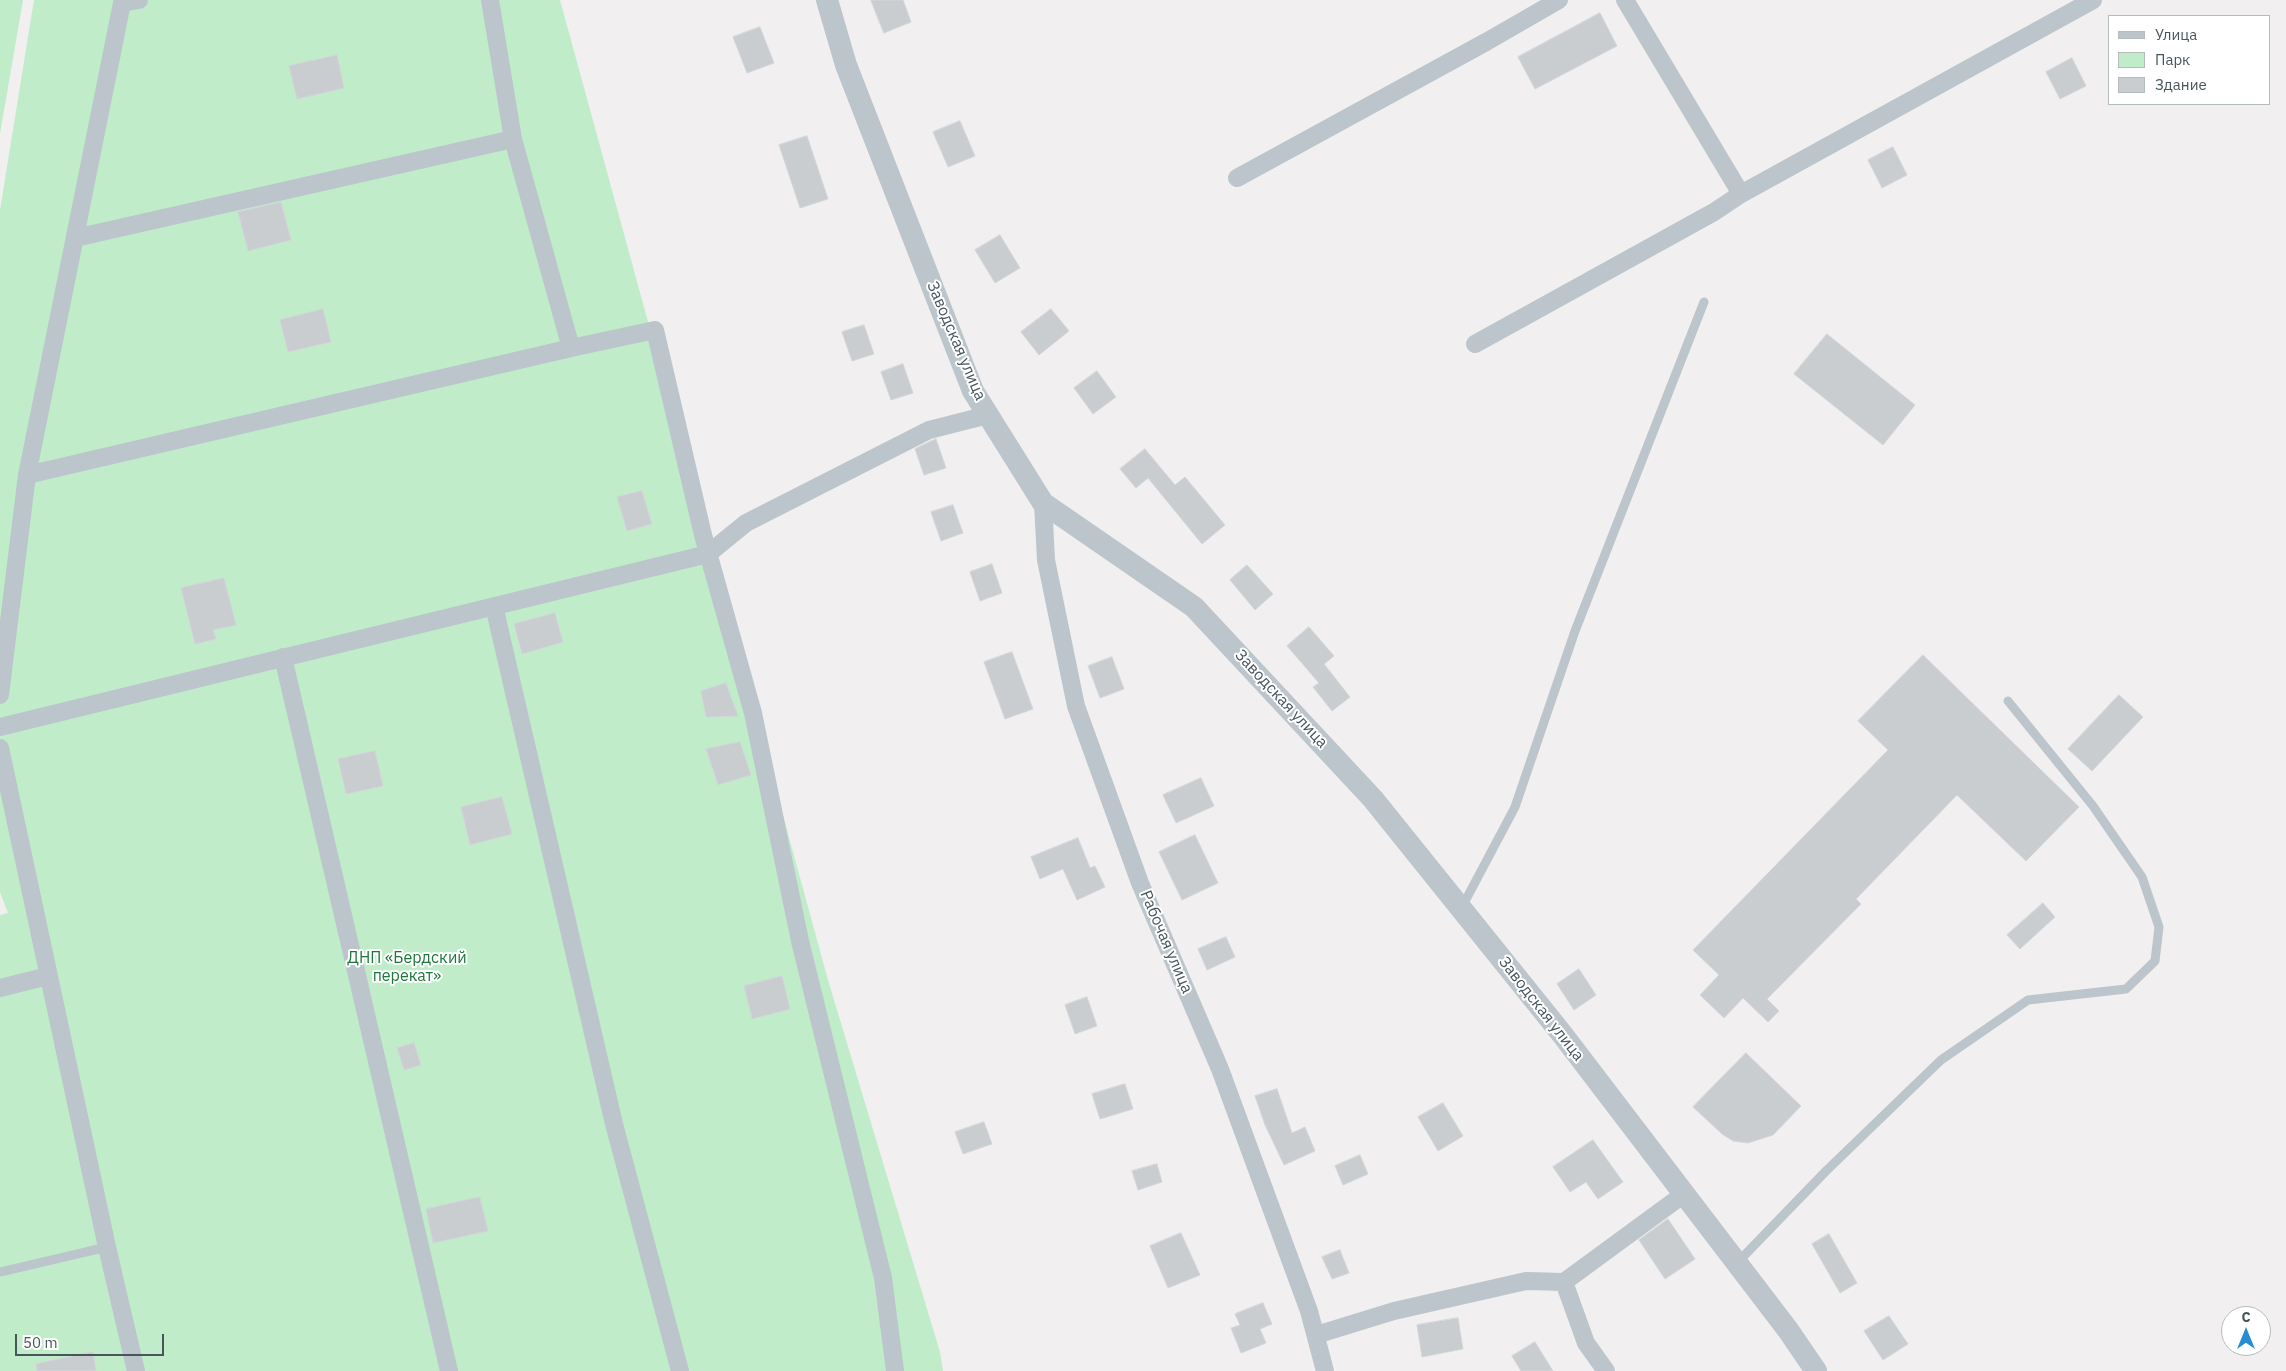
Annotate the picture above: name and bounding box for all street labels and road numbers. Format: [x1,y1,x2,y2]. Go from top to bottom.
street label: Заводская улица [922,279,990,403]
street label: Заводская улица [1231,646,1331,752]
street label: Рабочая улица [1136,888,1196,996]
street label: Заводская улица [1494,953,1588,1065]

